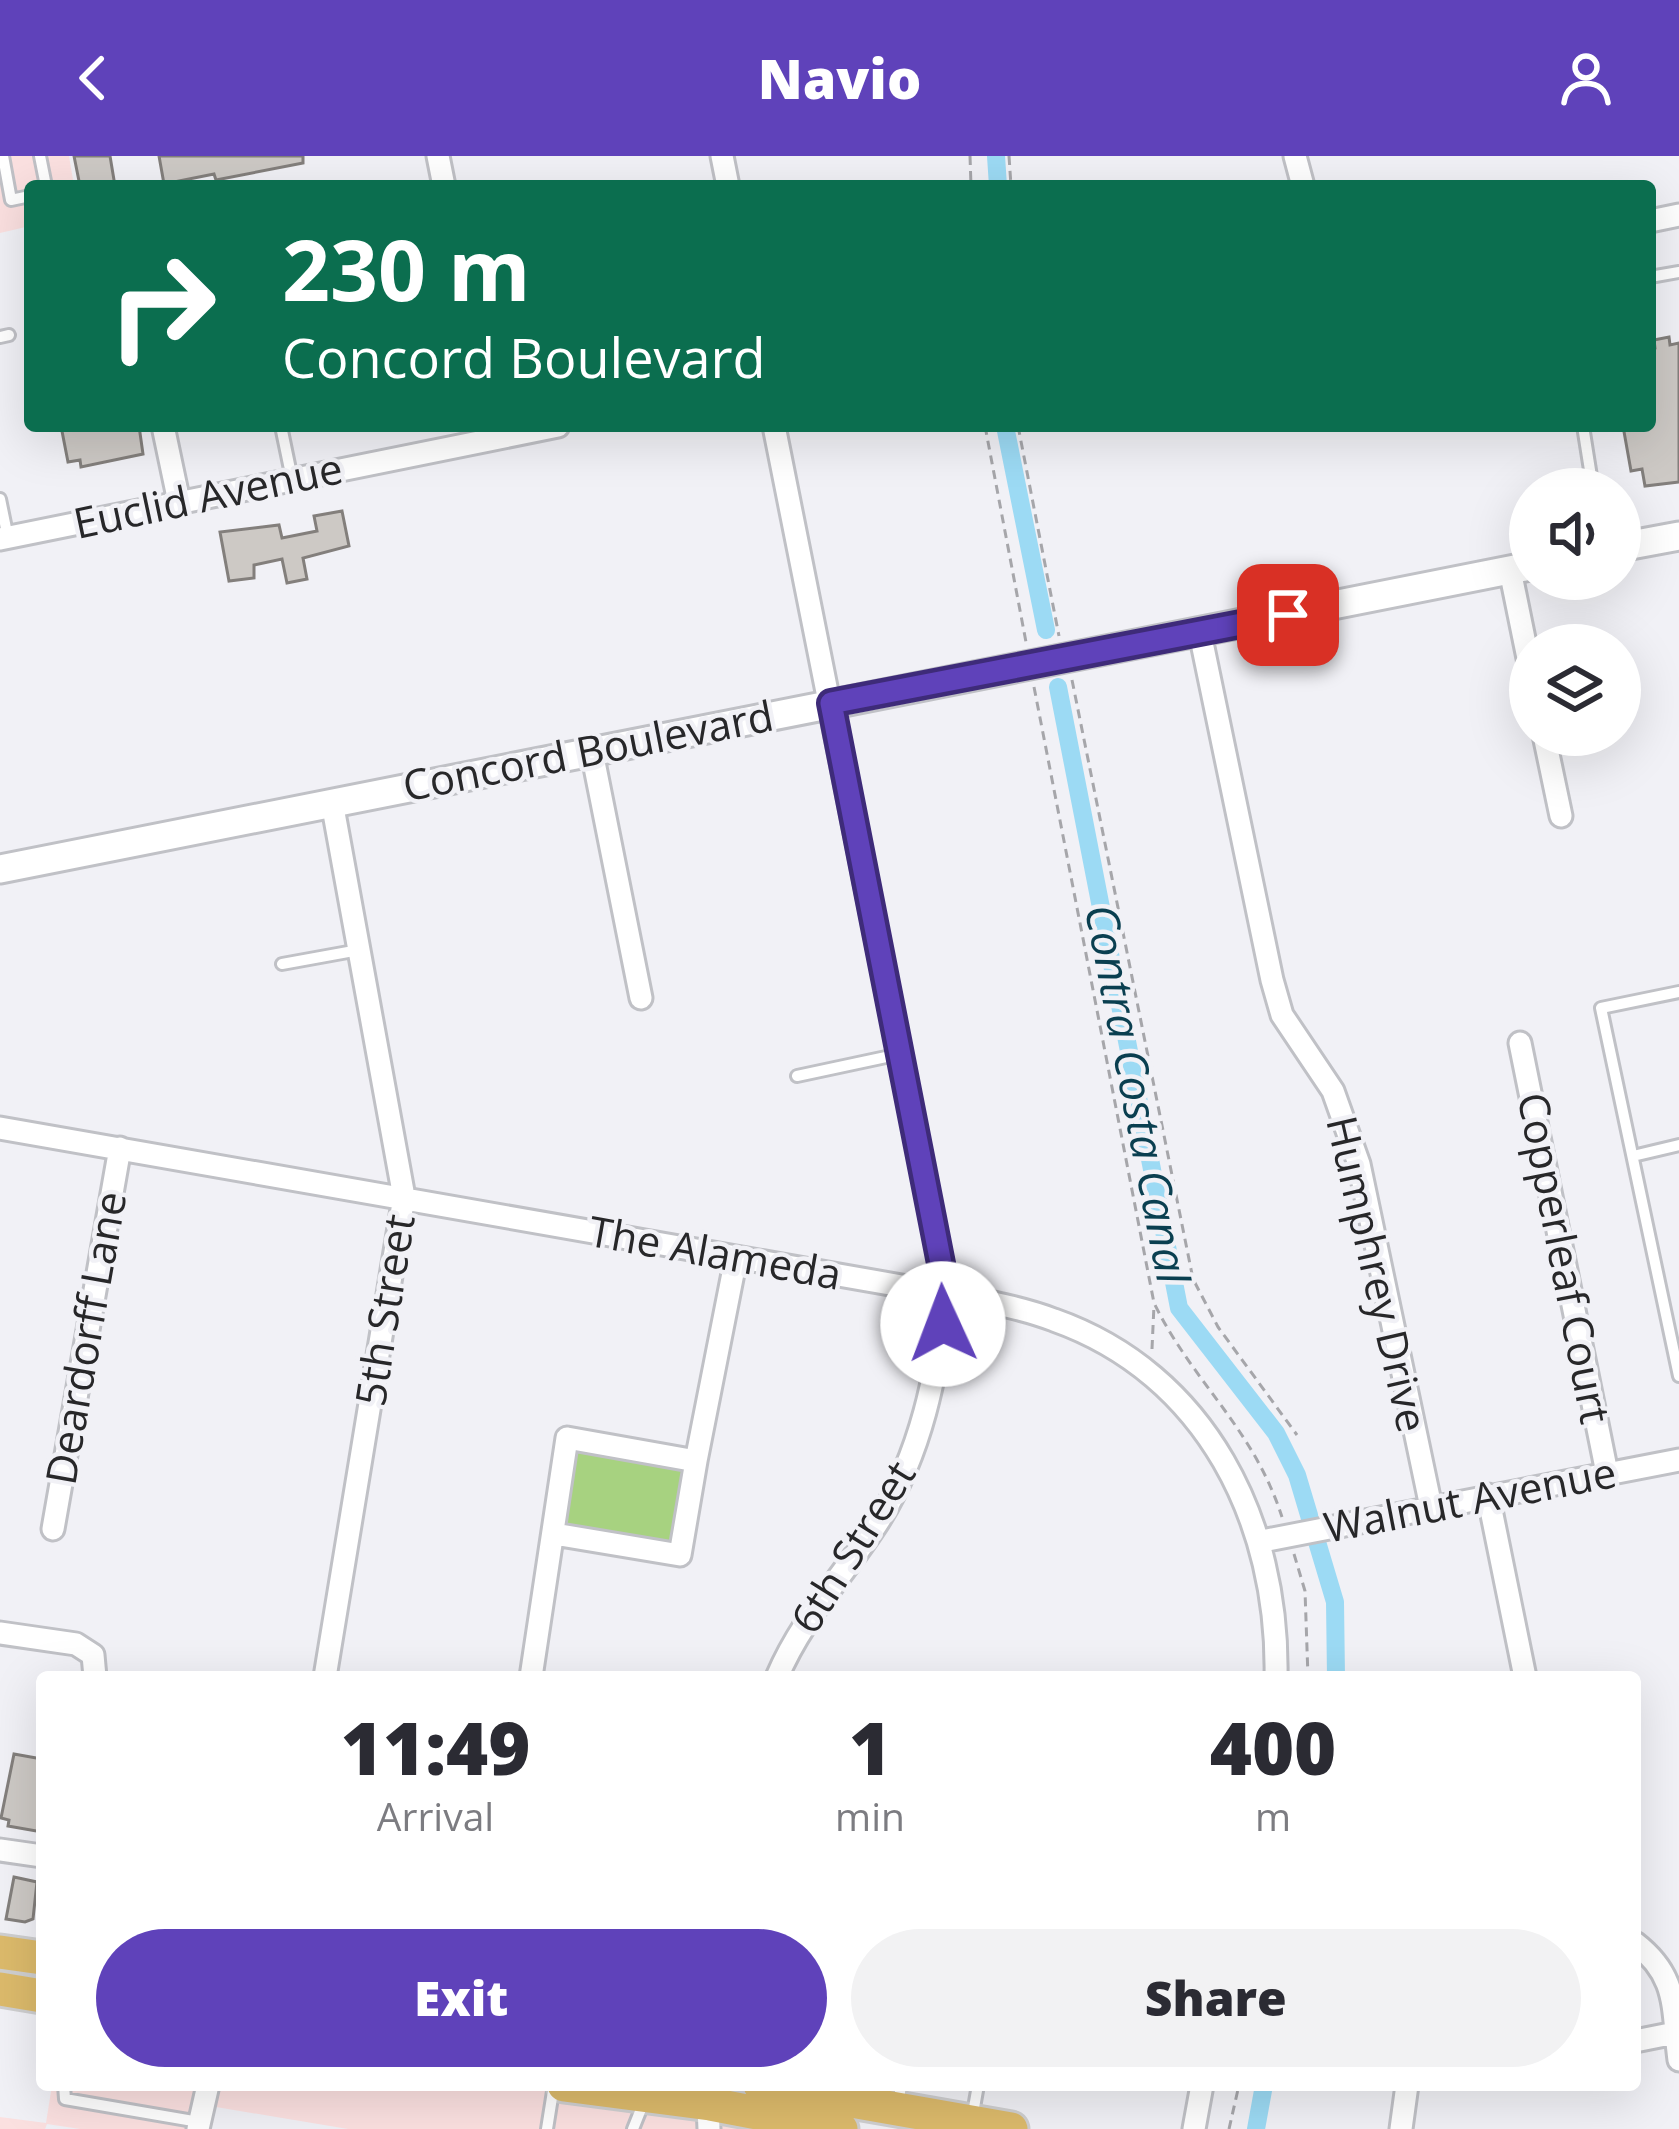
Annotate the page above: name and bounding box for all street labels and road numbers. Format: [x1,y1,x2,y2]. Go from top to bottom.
street label: Euclid Avenue [68,438,347,551]
street label: Concord Boulevard [398,686,778,813]
street label: Copperleaf Court [1505,1087,1626,1428]
street label: Humphrey Drive [1314,1110,1443,1437]
street label: Deardorff Lane [31,1187,138,1489]
street label: The Alameda [585,1201,846,1302]
street label: 5th Street [340,1210,427,1410]
street label: Walnut Avenue [1319,1442,1621,1555]
street label: 6th Street [776,1449,927,1643]

